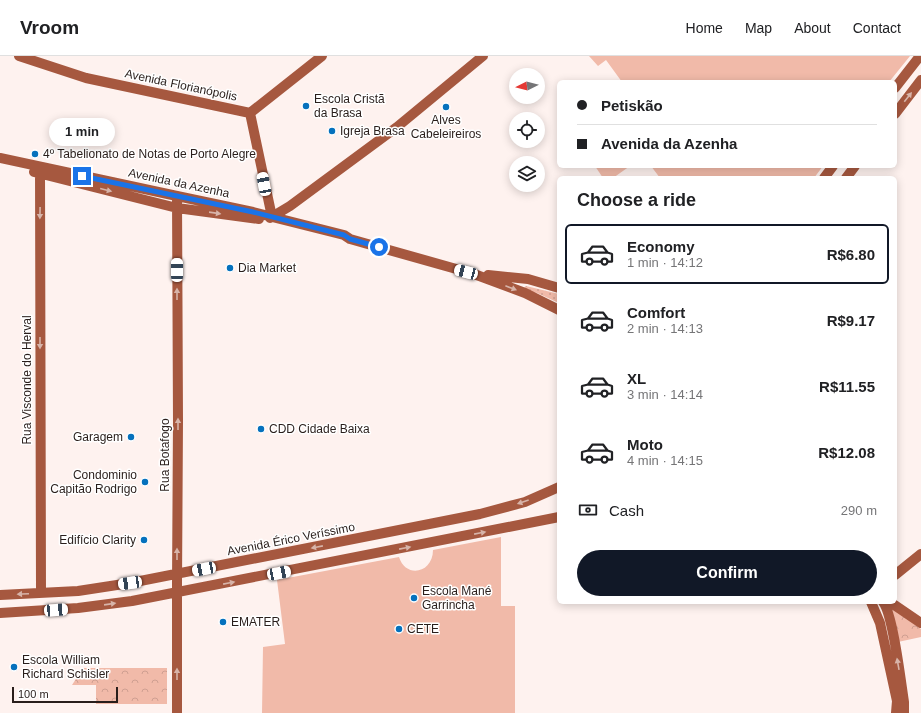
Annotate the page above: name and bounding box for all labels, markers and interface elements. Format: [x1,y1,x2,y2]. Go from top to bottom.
text: Vroom [20,17,79,38]
text: Home [686,20,723,36]
text: Map [745,20,772,36]
text: About [794,20,831,36]
text: Contact [853,20,901,36]
street label: Avenida Florianópolis [124,66,238,104]
north arrow [509,68,545,104]
map controls [509,68,545,192]
place label: Escola Cristã da Brasa [314,92,385,120]
one-way arrow [904,92,912,102]
text: Petiskão [601,97,663,114]
marker: Escola Cristã da Brasa [301,101,311,111]
marker: Alves Cabeleireiros [441,102,451,112]
button: locate [509,112,545,148]
place label: Alves Cabeleireiros [411,113,481,141]
callout: 1 min [49,118,115,146]
text: 1 min [65,124,99,139]
place label: Igreja Brasa [340,124,405,138]
marker: Igreja Brasa [327,126,337,136]
text: Avenida da Azenha [601,135,737,152]
place label: 4º Tabelionato de Notas de Porto Alegre [43,147,256,161]
marker: 4º Tabelionato de Notas de Porto Alegre [30,149,40,159]
button: layers [509,156,545,192]
street label: Avenida da Azenha [127,165,231,201]
route end [73,167,91,185]
car [256,171,272,197]
one-way arrow [100,187,112,193]
text: Choose a ride [577,190,696,210]
one-way arrow [37,207,43,220]
one-way arrow [209,210,221,216]
icon: car [579,236,615,272]
route start [370,238,388,256]
text: Economy [627,238,695,255]
text: R$6.80 [827,246,875,263]
text: 1 min · 14:12 [627,255,703,270]
car [171,258,183,282]
place label: Dia Market [238,261,297,275]
marker: Dia Market [225,263,235,273]
car [453,263,479,281]
one-way arrow [505,285,517,291]
one-way arrow [174,287,180,300]
icon: car [579,302,615,338]
text: Comfort [627,304,685,321]
text: R$9.17 [827,312,875,329]
street label: Rua Visconde do Herval [20,315,34,445]
text: 2 min · 14:13 [627,321,703,336]
one-way arrow [37,337,43,350]
icon: car [579,368,615,404]
text: XL [627,370,646,387]
text: R$11.55 [819,378,875,395]
text: 3 min · 14:14 [627,387,703,402]
one-way arrow [175,417,181,430]
street label: Rua Botafogo [158,418,172,492]
place label: CDD Cidade Baixa [269,422,370,436]
marker: CDD Cidade Baixa [256,424,266,434]
place label: Garagem [73,430,123,444]
marker: Garagem [126,432,136,442]
icon: car [579,434,615,470]
text: Moto [627,436,663,453]
text: R$12.08 [818,444,875,461]
text: 4 min · 14:15 [627,453,703,468]
place label: Condominio Capitão Rodrigo [50,468,137,496]
marker: Condominio Capitão Rodrigo [140,477,150,487]
one-way arrow [517,499,529,505]
icon: cash [577,499,599,521]
text: Cash [609,502,644,519]
text: 290 m [841,503,877,518]
street label: Avenida Érico Veríssimo [226,519,356,558]
one-way arrow [474,530,486,536]
place label: Edifício Clarity [59,533,136,547]
marker: Edifício Clarity [139,535,149,545]
one-way arrow [399,544,411,550]
one-way arrow [311,545,323,551]
one-way arrow [174,547,180,560]
button: Confirm [577,550,877,596]
car [191,561,217,577]
car [266,565,292,581]
car [117,575,143,591]
one-way arrow [223,579,235,585]
place label: Escola Mané Garrincha [422,584,492,612]
one-way arrow [17,590,29,597]
marker: Escola Mané Garrincha [409,593,419,603]
one-way arrow [104,601,116,607]
car [44,603,68,617]
place label: EMATER [231,615,280,629]
marker: EMATER [218,617,228,627]
place label: CETE [407,622,439,636]
marker: CETE [394,624,404,634]
place label: Escola William Richard Schisler [22,653,109,681]
one-way arrow [895,657,901,670]
marker: Escola William Richard Schisler [9,662,19,672]
one-way arrow [174,667,180,680]
scale bar [12,685,118,704]
text: 100 m [18,688,49,700]

